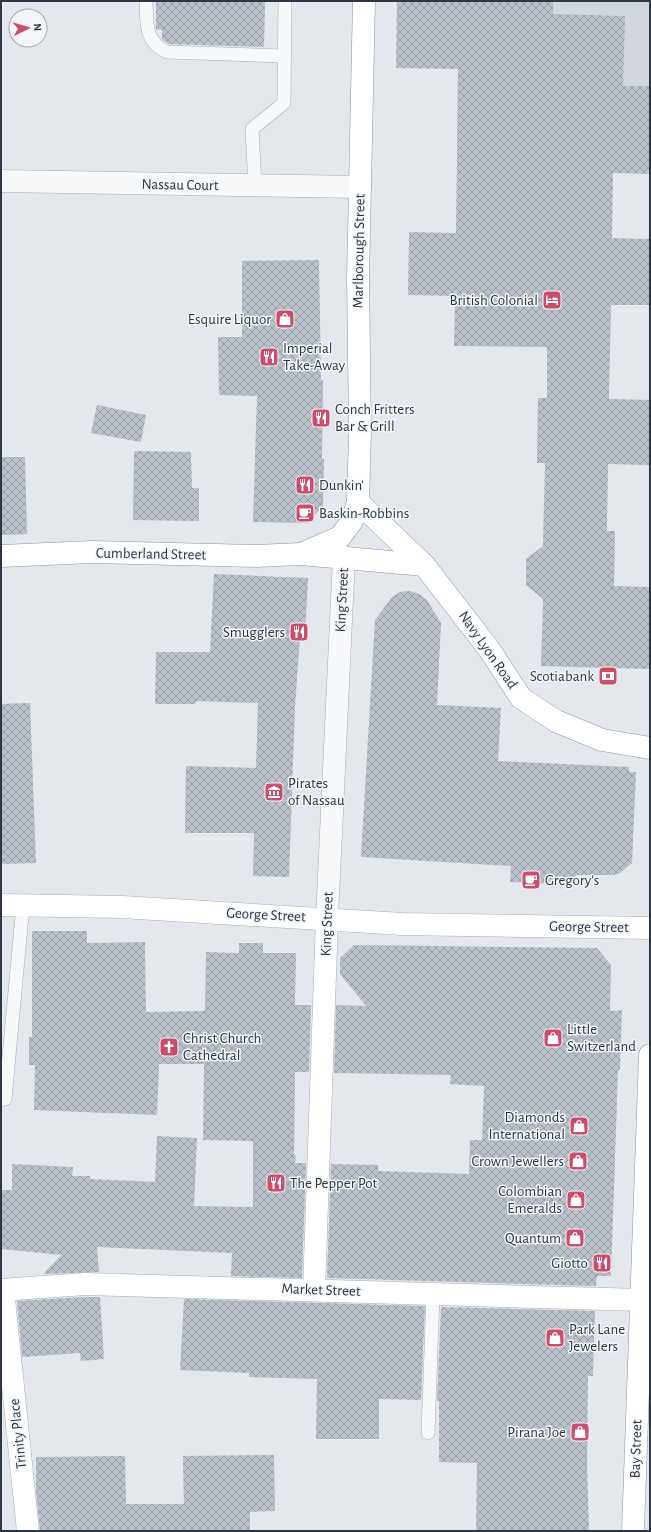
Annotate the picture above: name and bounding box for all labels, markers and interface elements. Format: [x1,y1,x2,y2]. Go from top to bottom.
north arrow [8,8,48,48]
text: N [32,23,43,31]
street label: Nassau Court [141,177,219,193]
street label: Marlborough Street [351,193,368,308]
hotel icon: British Colonial [541,289,563,311]
place label: British Colonial [450,293,538,308]
shop icon: Esquire Liquor [274,308,296,330]
place label: Esquire Liquor [188,312,271,327]
place label: Imperial Take-Away [283,341,346,373]
restaurant icon: Imperial Take-Away [258,346,280,368]
place label: Conch Fritters Bar & Grill [335,402,415,434]
restaurant icon: Conch Fritters Bar & Grill [310,407,332,429]
restaurant icon: Dunkin' [294,474,316,496]
place label: Dunkin' [319,478,364,493]
cafe icon: Baskin-Robbins [294,502,316,524]
place label: Baskin-Robbins [319,506,409,521]
street label: Cumberland Street [96,546,207,562]
street label: King Street [333,567,351,633]
street label: Navy Lyon Road [456,608,520,692]
restaurant icon: Smugglers [288,621,310,643]
place label: Smugglers [223,625,285,640]
bank icon: Scotiabank [597,665,619,687]
place label: Scotiabank [530,669,594,684]
place label: Pirates of Nassau [288,776,345,808]
museum icon: Pirates of Nassau [263,781,285,803]
cafe icon: Gregory’s [520,869,542,891]
place label: Gregory’s [545,873,599,888]
street label: King Street [318,891,336,957]
street label: George Street [226,905,306,925]
street label: George Street [549,919,629,935]
place label: Little Switzerland [567,1022,636,1054]
shop icon: Little Switzerland [542,1027,564,1049]
place label: Christ Church Cathedral [183,1031,261,1063]
church icon: Christ Church Cathedral [158,1036,180,1058]
place label: Diamonds International [488,1110,565,1142]
shop icon: Diamonds International [568,1115,590,1137]
shop icon: Crown Jewellers [567,1150,589,1172]
place label: Crown Jewellers [471,1154,564,1169]
restaurant icon: The Pepper Pot [265,1172,287,1194]
place label: The Pepper Pot [290,1176,378,1191]
place label: Colombian Emeralds [498,1184,562,1216]
shop icon: Colombian Emeralds [565,1189,587,1211]
shop icon: Quantum [564,1227,586,1249]
place label: Quantum [505,1231,561,1246]
restaurant icon: Giotto [591,1252,613,1274]
place label: Giotto [551,1256,588,1271]
street label: Market Street [281,1281,361,1299]
place label: Park Lane Jewelers [569,1322,625,1354]
shop icon: Park Lane Jewelers [544,1327,566,1349]
street label: Trinity Place [7,1398,29,1470]
street label: Bay Street [627,1419,645,1479]
shop icon: Pirana Joe [569,1421,591,1443]
place label: Pirana Joe [507,1425,566,1440]

